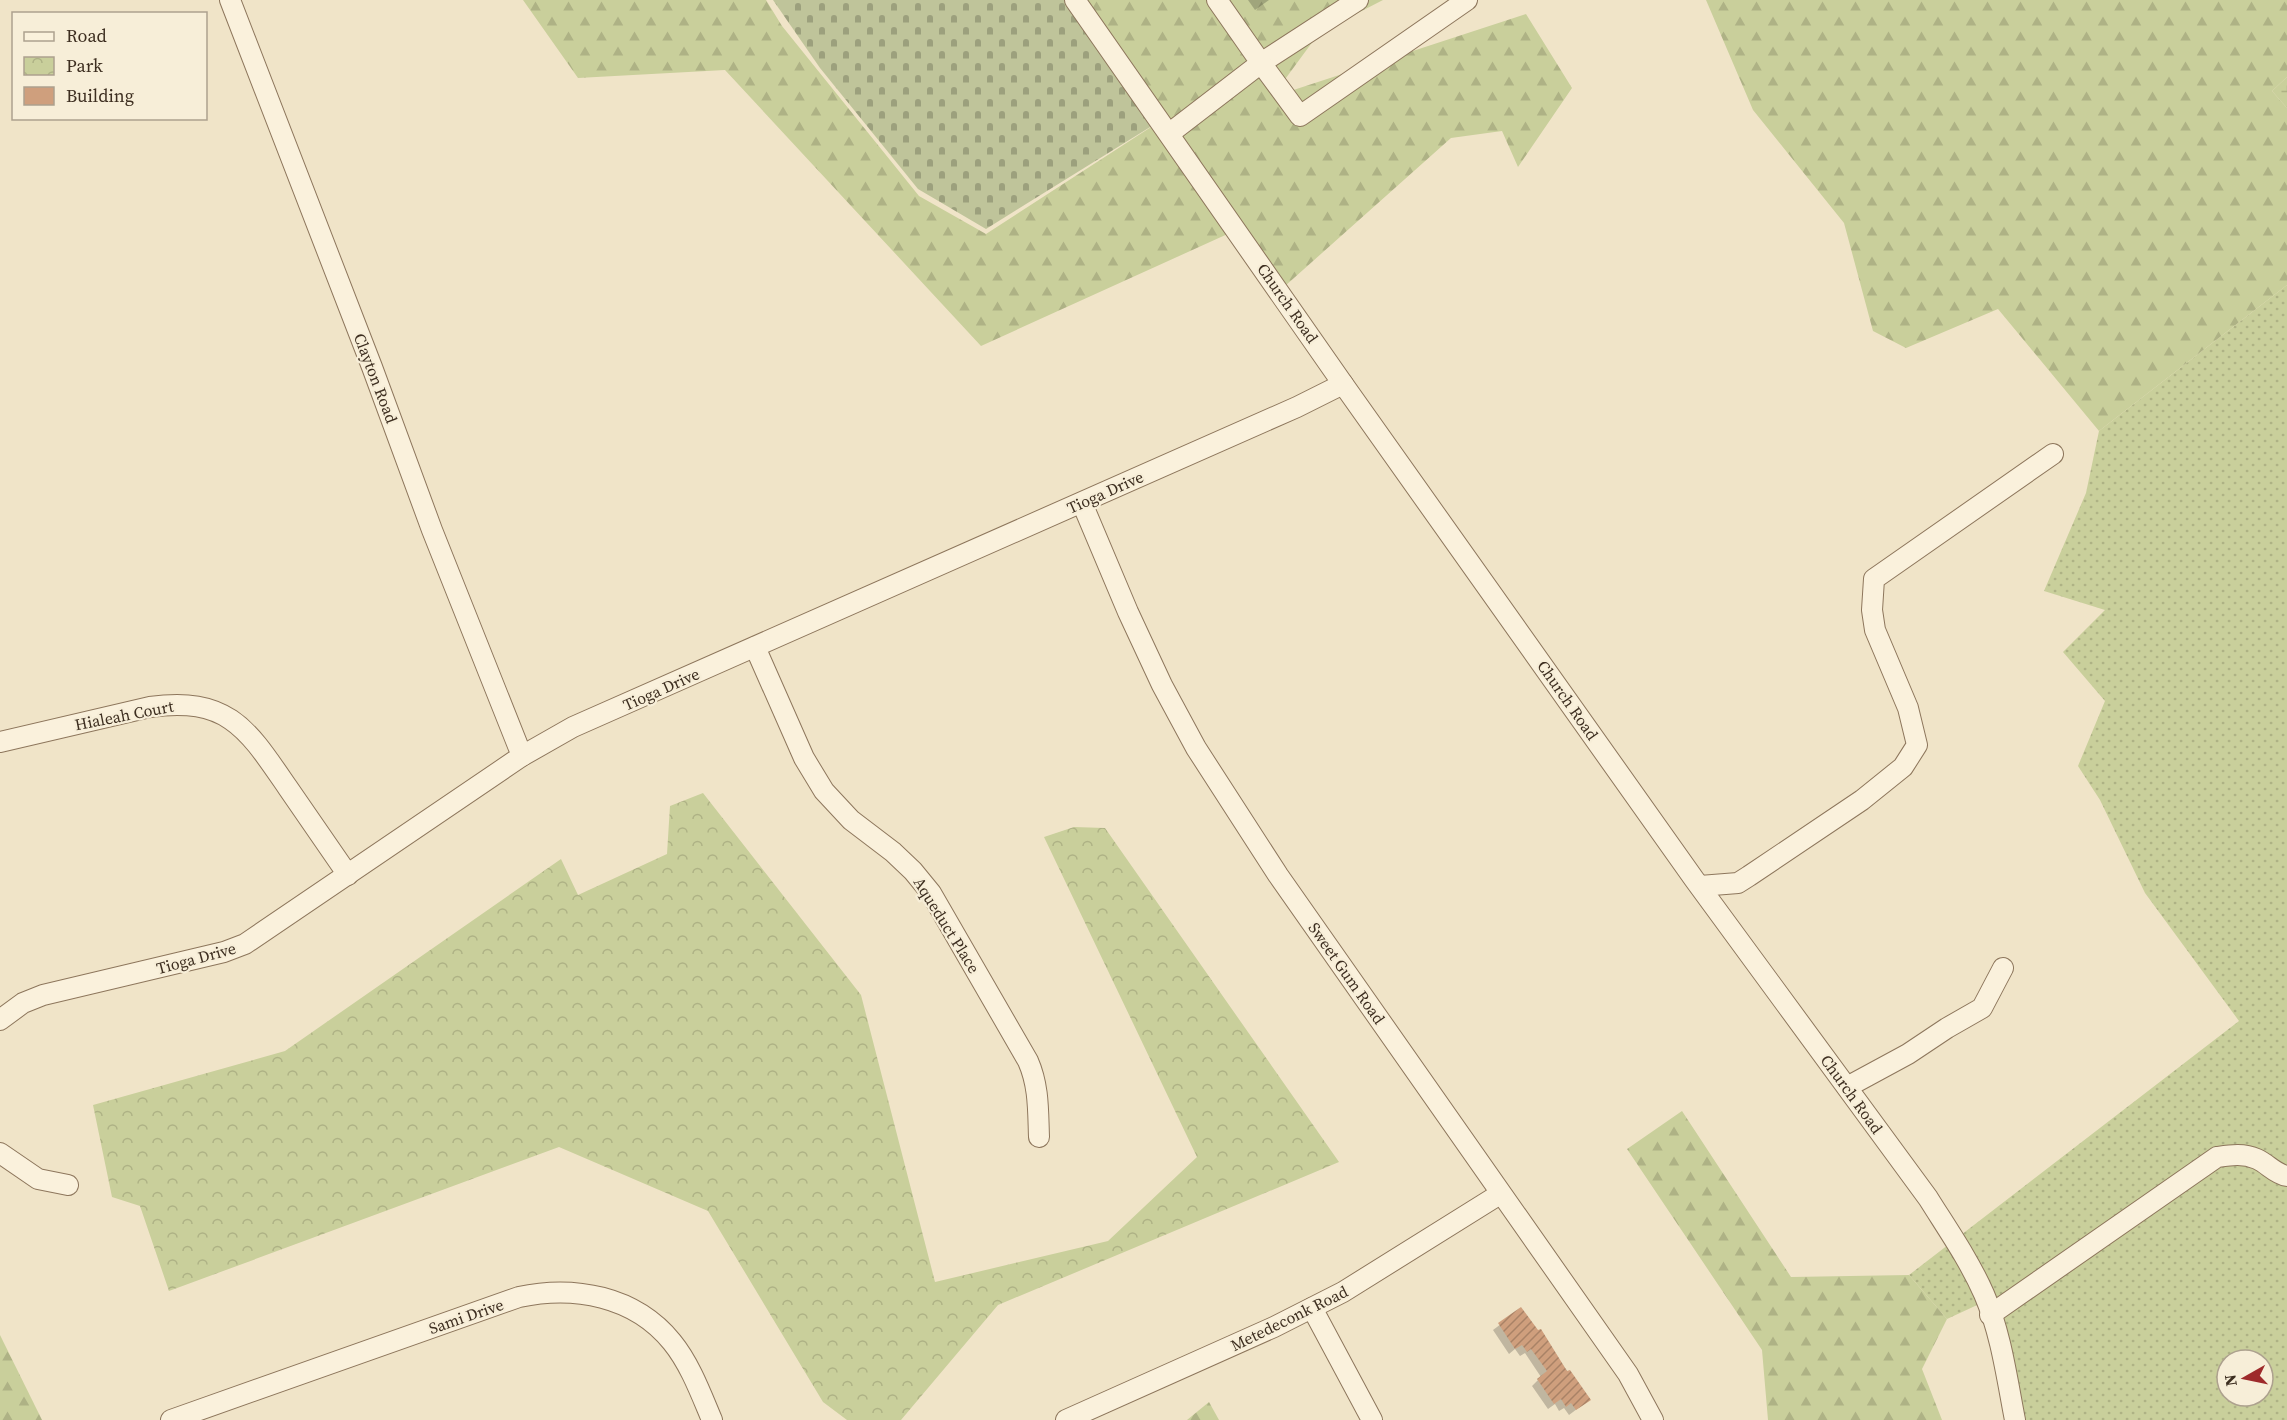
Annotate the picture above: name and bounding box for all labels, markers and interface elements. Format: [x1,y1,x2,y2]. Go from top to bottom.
legend [12,12,207,120]
text: Road [66,23,107,48]
text: Park [66,53,103,78]
text: Building [66,83,134,108]
street label: Church Road [1252,259,1324,347]
street label: Clayton Road [349,330,403,426]
street label: Tioga Drive [1063,465,1147,519]
street label: Church Road [1532,656,1604,744]
street label: Tioga Drive [619,662,703,716]
street label: Hialeah Court [73,695,176,735]
street label: Aqueduct Place [909,873,985,977]
street label: Sweet Gum Road [1304,918,1390,1028]
street label: Tioga Drive [154,937,238,979]
street label: Church Road [1816,1050,1888,1138]
street label: Metedeconk Road [1227,1280,1351,1356]
street label: Sami Drive [426,1293,506,1339]
north arrow [2215,1348,2275,1408]
text: N [2218,1373,2242,1388]

